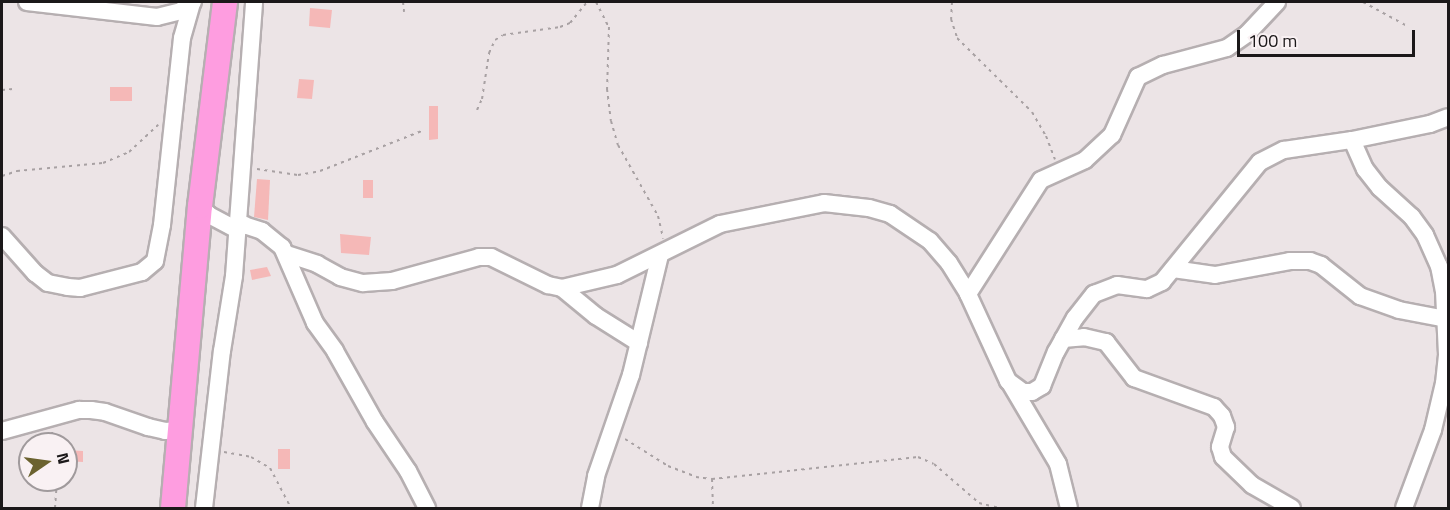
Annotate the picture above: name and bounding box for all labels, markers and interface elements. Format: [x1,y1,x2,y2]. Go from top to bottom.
scale bar [1240,18,1418,56]
text: 100 m [1248,27,1297,54]
north arrow [18,432,78,492]
text: N [51,450,77,467]

